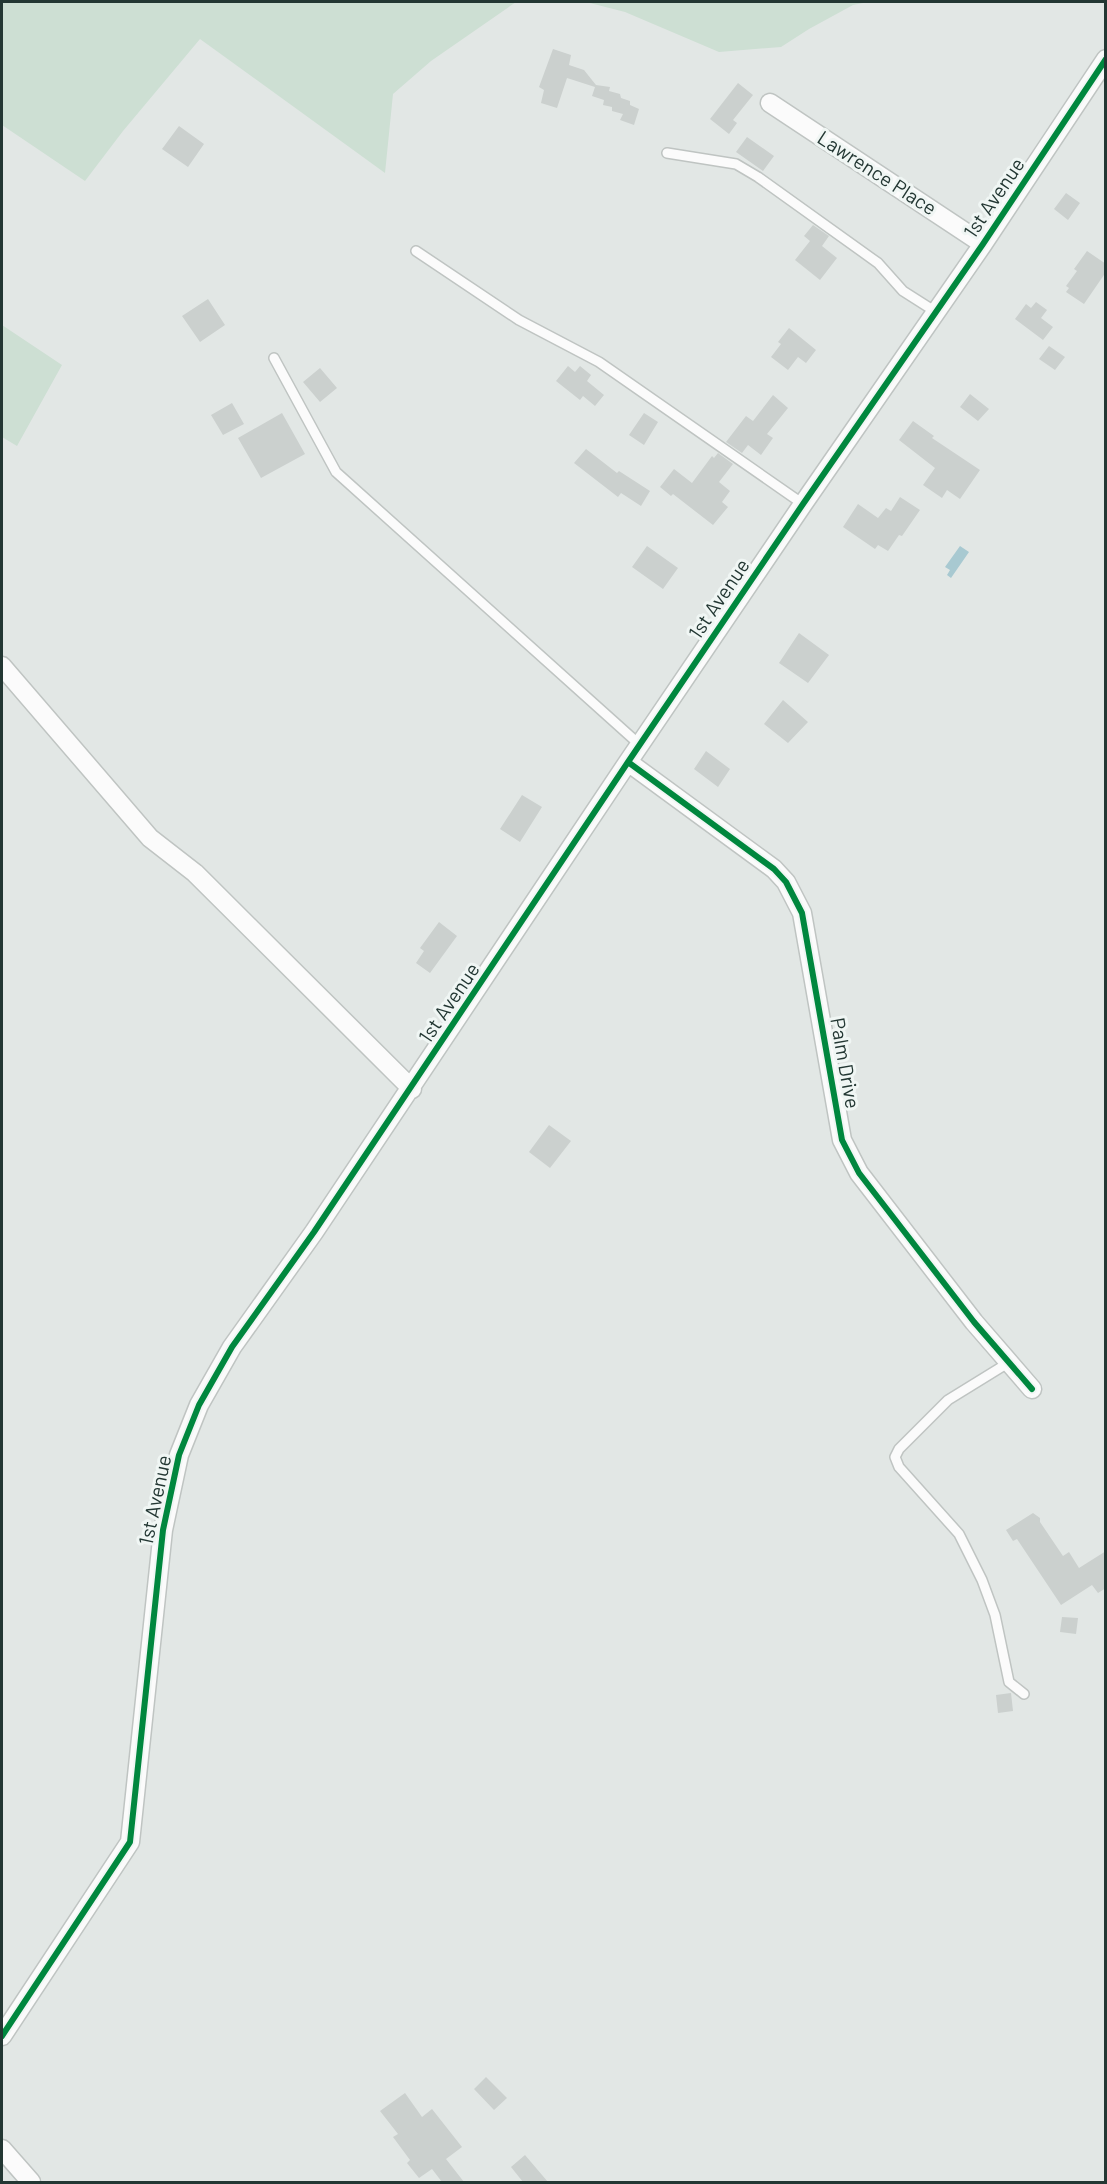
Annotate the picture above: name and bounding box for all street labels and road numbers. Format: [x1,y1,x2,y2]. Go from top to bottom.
street label: Lawrence Place [814,125,942,220]
street label: 1st Avenue [958,153,1029,242]
street label: 1st Avenue [683,554,754,643]
street label: 1st Avenue [413,958,484,1047]
street label: Palm Drive [826,1016,866,1110]
street label: 1st Avenue [133,1453,175,1547]

